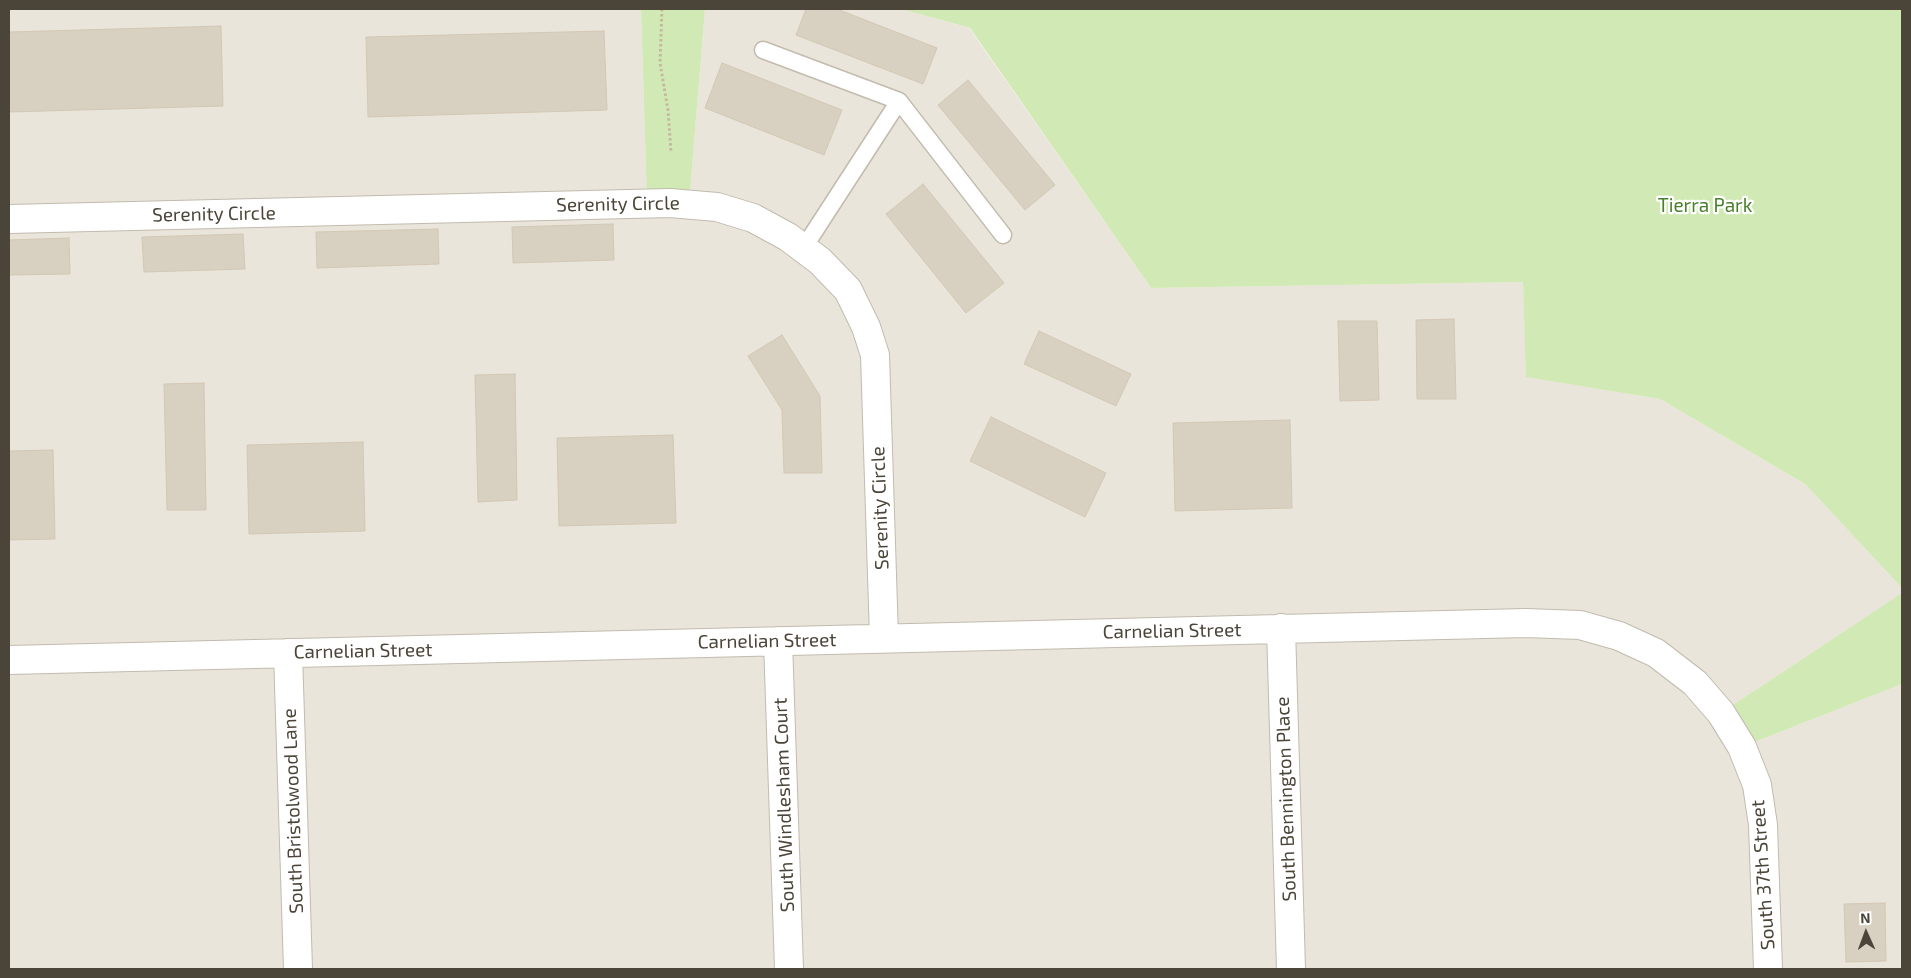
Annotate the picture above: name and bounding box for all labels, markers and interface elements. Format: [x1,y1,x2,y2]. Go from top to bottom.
street label: Serenity Circle [556,192,680,216]
park label: Tierra Park [1658,195,1752,217]
street label: Serenity Circle [152,202,276,226]
street label: Serenity Circle [866,446,894,570]
street label: Carnelian Street [1102,618,1242,644]
street label: Carnelian Street [697,628,837,654]
street label: Carnelian Street [293,638,433,664]
street label: South Bennington Place [1271,696,1301,902]
street label: South Windlesham Court [769,697,799,913]
street label: South Bristolwood Lane [278,708,308,914]
street label: South 37th Street [1746,799,1780,951]
north arrow [1841,908,1891,958]
text: N [1860,909,1871,926]

